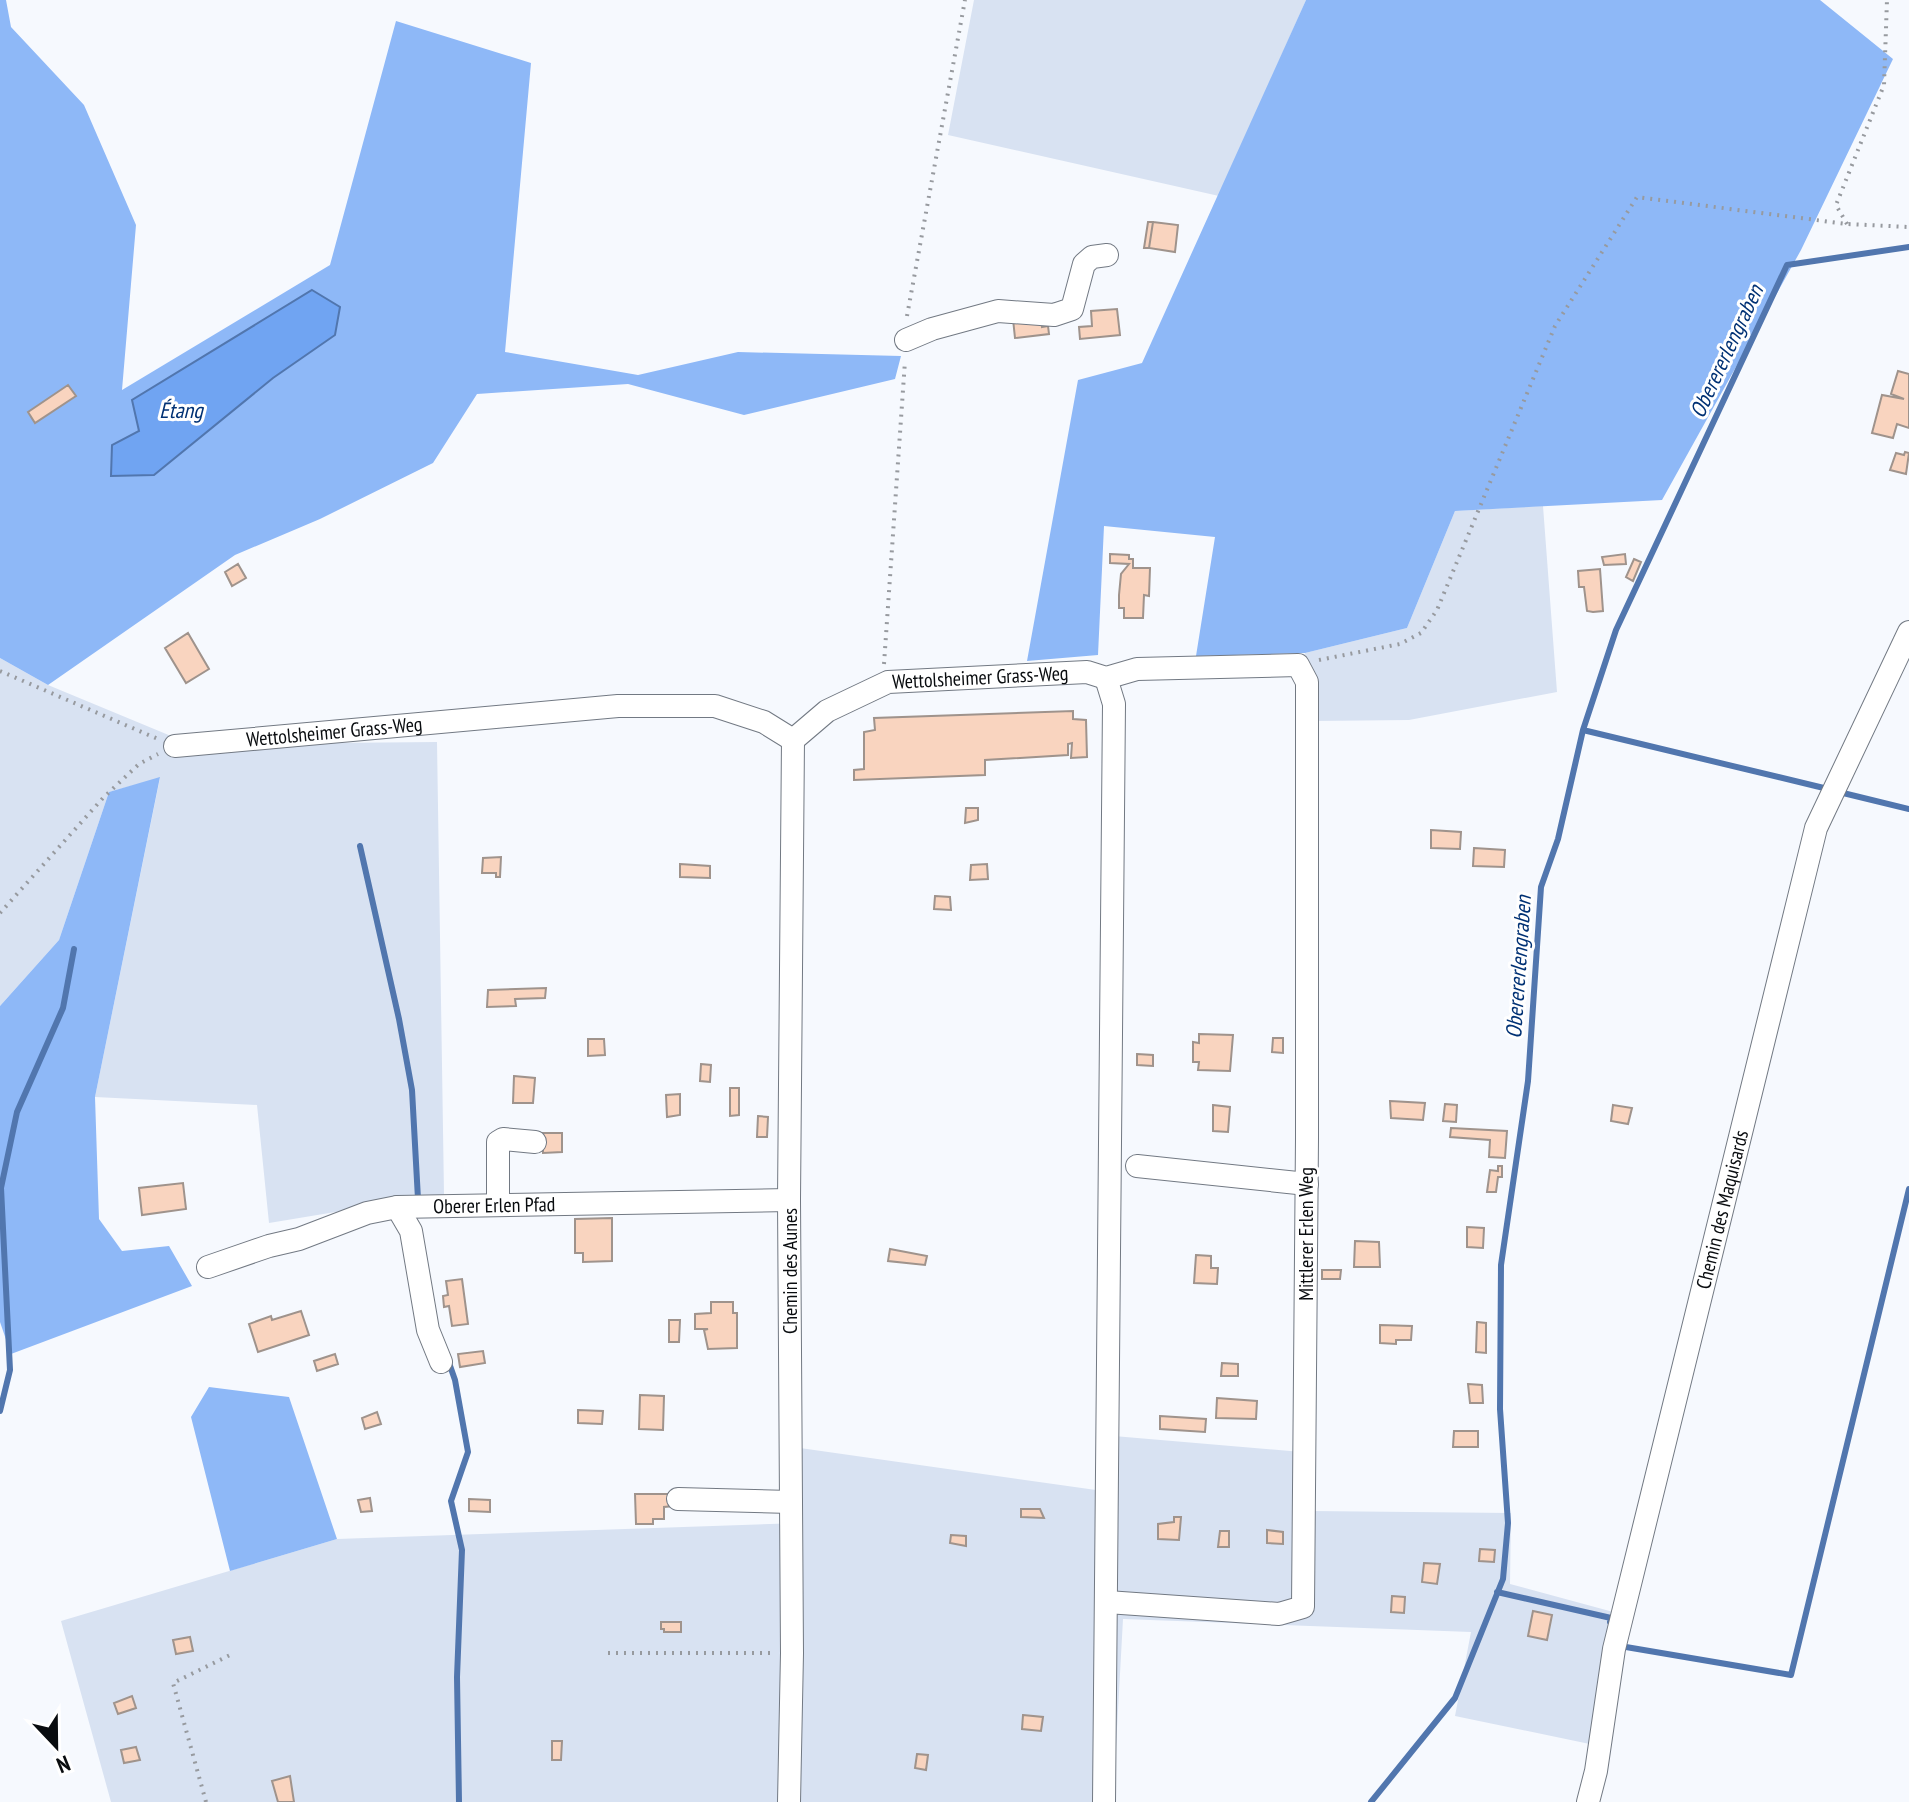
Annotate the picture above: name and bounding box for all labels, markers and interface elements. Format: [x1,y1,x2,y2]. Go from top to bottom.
water label: Oberererlengraben [1683,279,1770,422]
water label: Étang [159,396,204,424]
street label: Wettolsheimer Grass-Weg [891,660,1069,695]
street label: Wettolsheimer Grass-Weg [245,711,423,752]
water label: Oberererlengraben [1499,893,1537,1040]
street label: Chemin des Maquisards [1690,1127,1754,1292]
street label: Mittlerer Erlen Weg [1293,1167,1319,1301]
street label: Oberer Erlen Pfad [433,1191,556,1219]
street label: Chemin des Aunes [777,1208,803,1334]
north arrow [16,1706,96,1786]
text: N [53,1749,74,1780]

